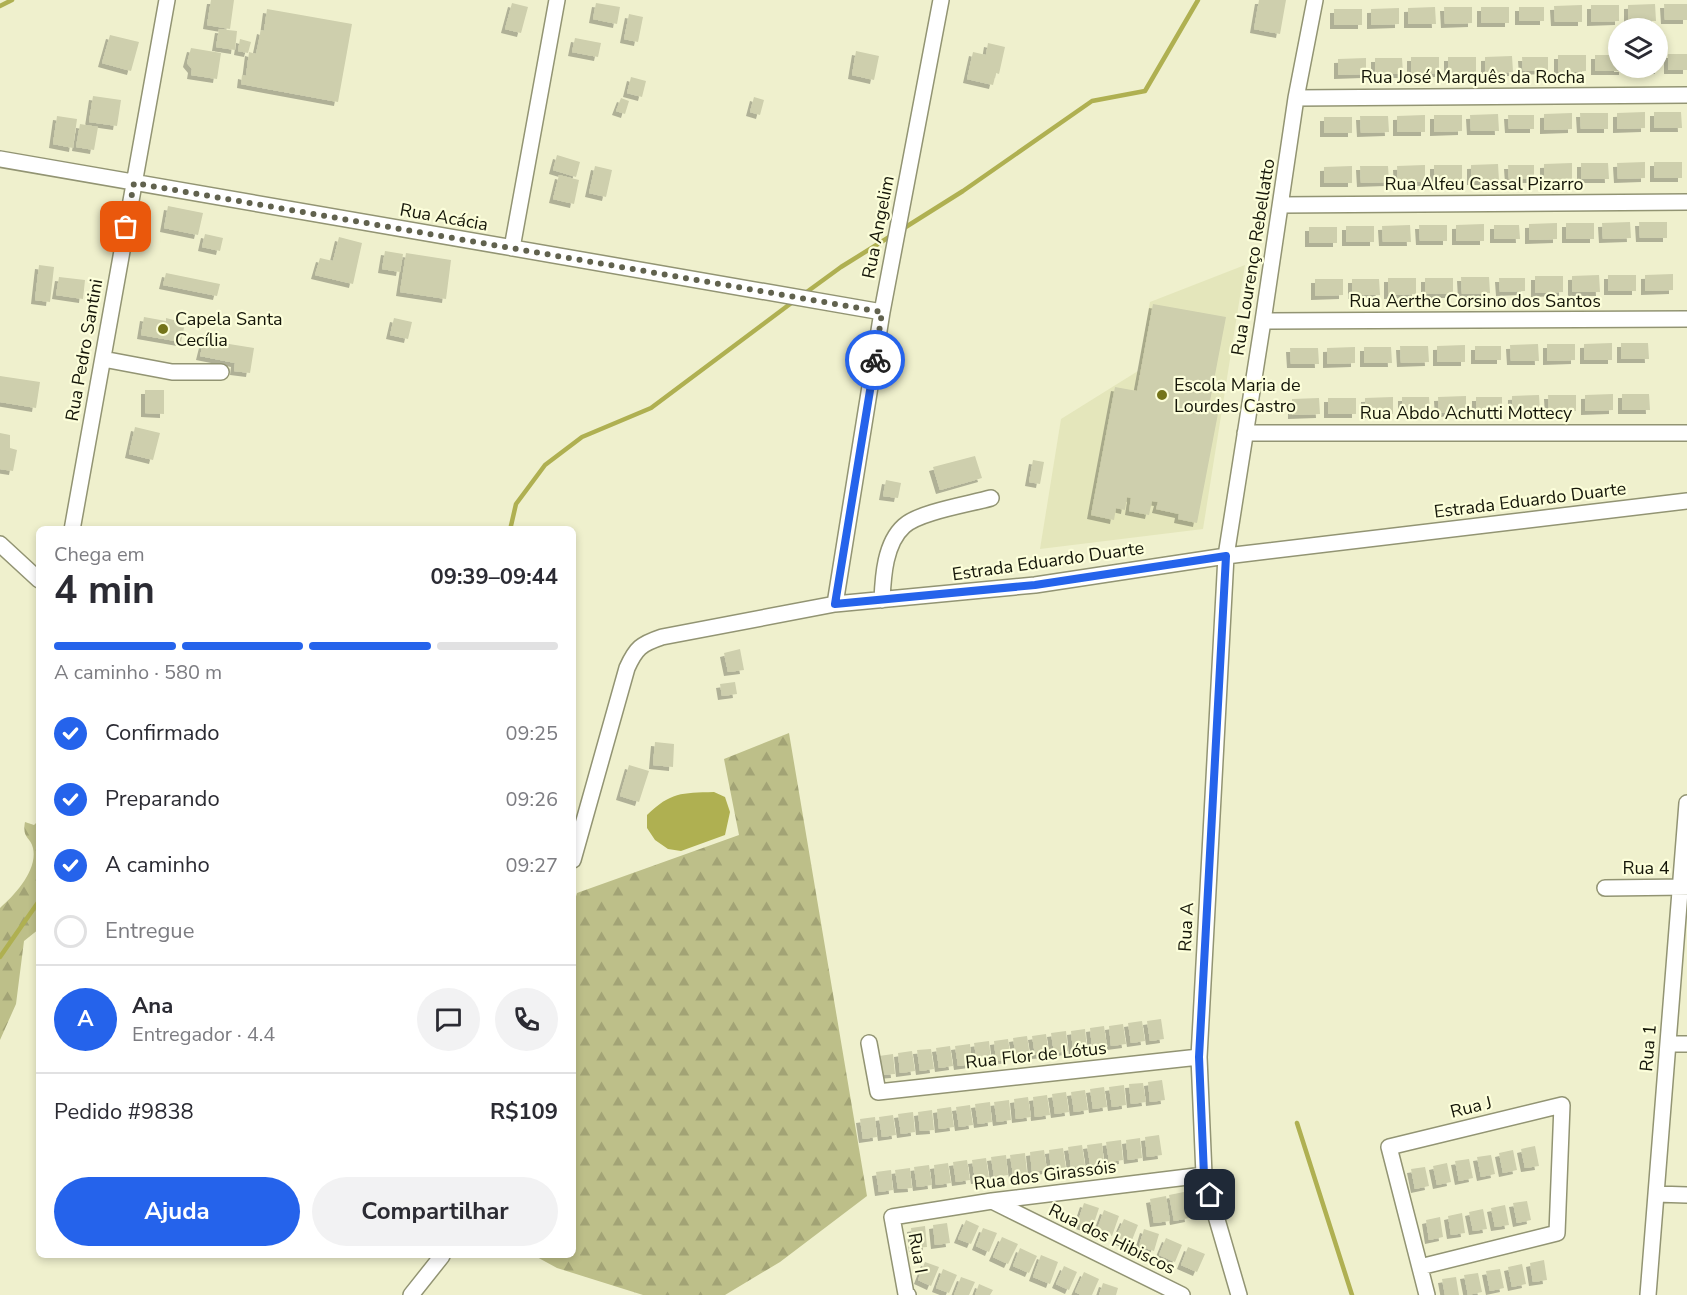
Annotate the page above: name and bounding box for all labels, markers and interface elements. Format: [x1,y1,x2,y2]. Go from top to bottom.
map controls [1608,18,1668,78]
button: layers [1608,18,1668,78]
street label: Rua José Marquês da Rocha [1361,65,1585,89]
street label: Rua Lourenço Rebellatto [1226,157,1280,357]
street label: Rua Alfeu Cassal Pizarro [1385,172,1583,196]
street label: Rua Angelim [856,173,900,281]
street label: Rua Acácia [398,197,490,237]
pin [100,201,151,252]
icon: bag [109,210,142,243]
street label: Rua Pedro Santini [60,277,108,423]
street label: Rua Aerthe Corsino dos Santos [1349,289,1601,313]
place label: Capela Santa Cecília [175,307,283,352]
marker: Capela Santa Cecília [156,322,170,336]
courier [845,330,905,390]
icon: bike [859,344,892,377]
place label: Escola Maria de Lourdes Castro [1174,373,1300,418]
marker: Escola Maria de Lourdes Castro [1155,388,1169,402]
street label: Rua Abdo Achutti Mottecy [1360,401,1573,425]
street label: Estrada Eduardo Duarte [1433,476,1627,524]
street label: Estrada Eduardo Duarte [951,536,1145,586]
text: Chega em [54,541,145,568]
text: 09:39–09:44 [430,562,558,592]
text: 4 min [54,564,155,617]
text: A caminho · 580 m [54,659,222,686]
icon: check [54,717,87,750]
text: Confirmado [105,718,220,748]
text: 09:25 [505,720,558,747]
icon: check [54,783,87,816]
text: Preparando [105,784,220,814]
text: 09:26 [505,786,558,813]
icon: check [54,849,87,882]
text: A caminho [105,850,210,880]
text: 09:27 [505,852,558,879]
street label: Rua 4 [1622,856,1670,880]
street label: Rua A [1173,902,1199,952]
text: Entregue [105,916,194,946]
button: chat [417,988,480,1051]
button: phone [495,988,558,1051]
text: Ana [132,991,173,1021]
text: A [77,1004,94,1034]
text: Entregador · 4.4 [132,1021,275,1048]
street label: Rua 1 [1634,1023,1662,1073]
street label: Rua Flor de Lótus [964,1036,1108,1074]
street label: Rua J [1448,1090,1494,1124]
text: Pedido #9838 [54,1097,194,1127]
text: R$109 [490,1097,558,1127]
street label: Rua dos Girassóis [972,1154,1118,1196]
pin [1184,1169,1235,1220]
button: Ajuda [54,1177,300,1246]
button: Compartilhar [312,1177,558,1246]
icon: home [1193,1178,1226,1211]
street label: Rua dos Hibiscos [1045,1198,1179,1280]
street label: Rua I [903,1231,933,1275]

